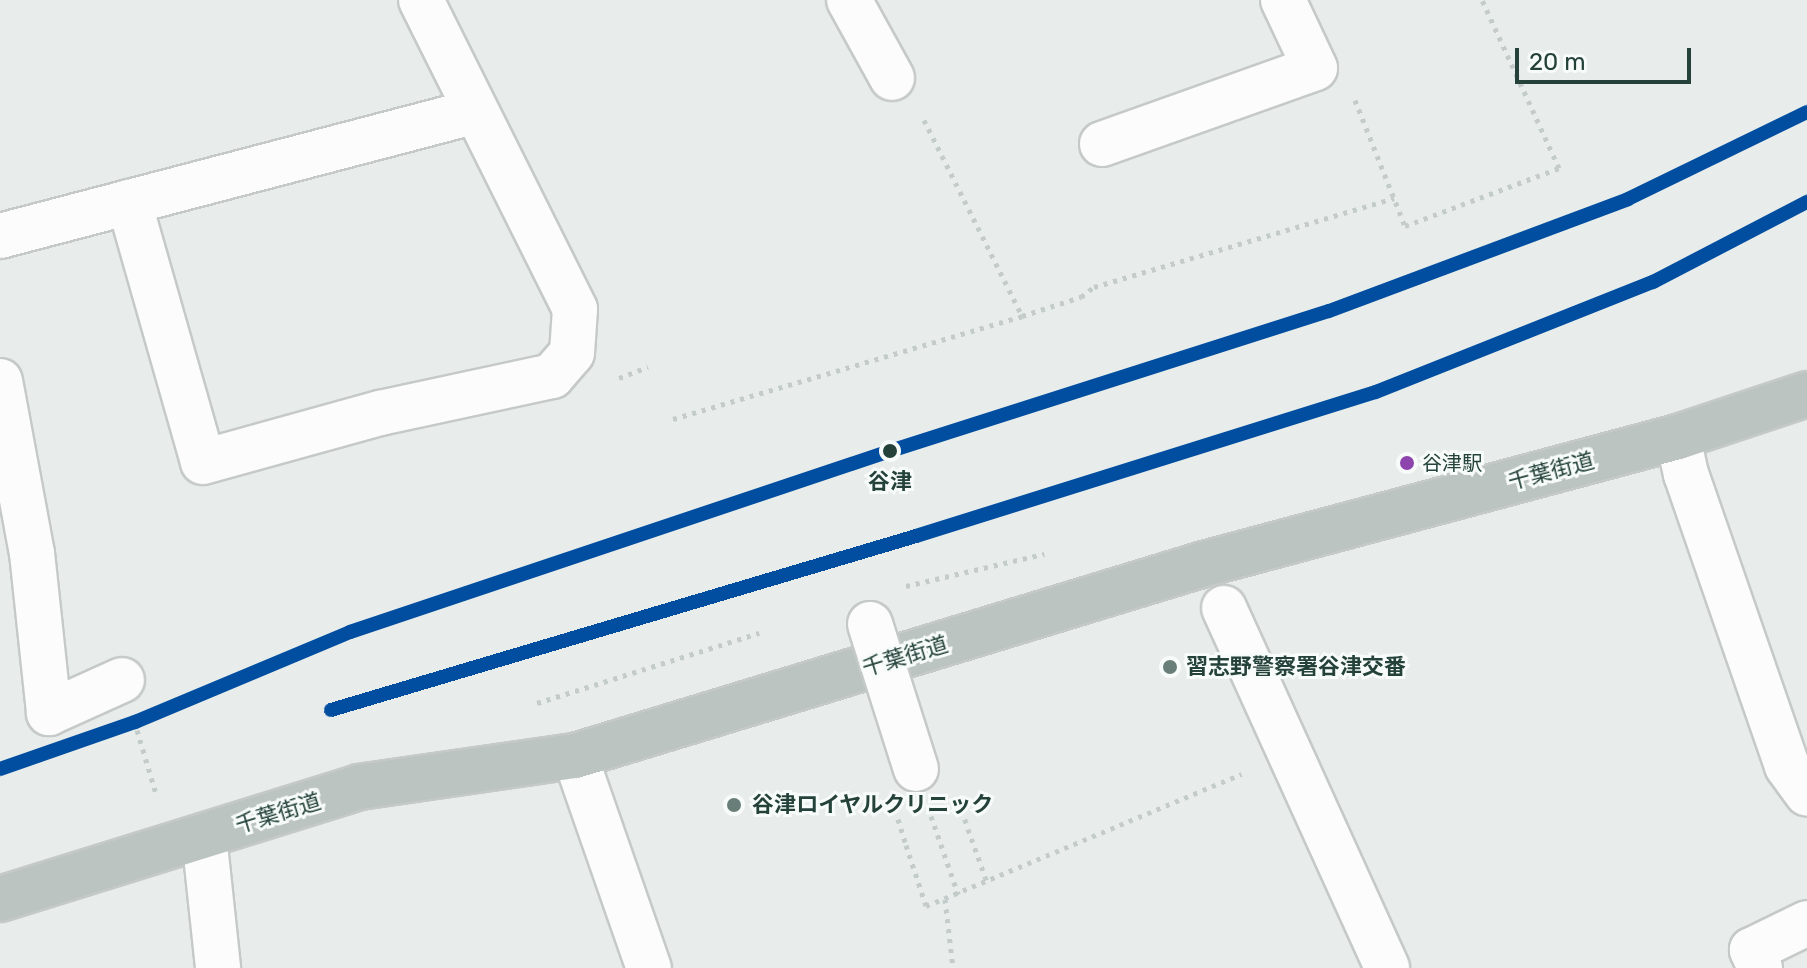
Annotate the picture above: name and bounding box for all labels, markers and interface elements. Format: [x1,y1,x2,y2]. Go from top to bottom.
scale bar [1519,32,1695,82]
text: 20 m [1529,48,1586,76]
marker: 谷津 [876,437,904,465]
street label: 千葉街道 [1505,447,1597,495]
place label: 谷津駅 [1422,451,1482,475]
marker: 谷津駅 [1399,455,1415,471]
place label: 谷津 [868,469,912,495]
street label: 千葉街道 [859,631,951,681]
place label: 習志野警察署谷津交番 [1186,654,1406,680]
marker: 習志野警察署谷津交番 [1161,658,1179,676]
street label: 千葉街道 [232,788,324,838]
place label: 谷津ロイヤルクリニック [752,792,994,818]
marker: 谷津ロイヤルクリニック [723,794,745,816]

